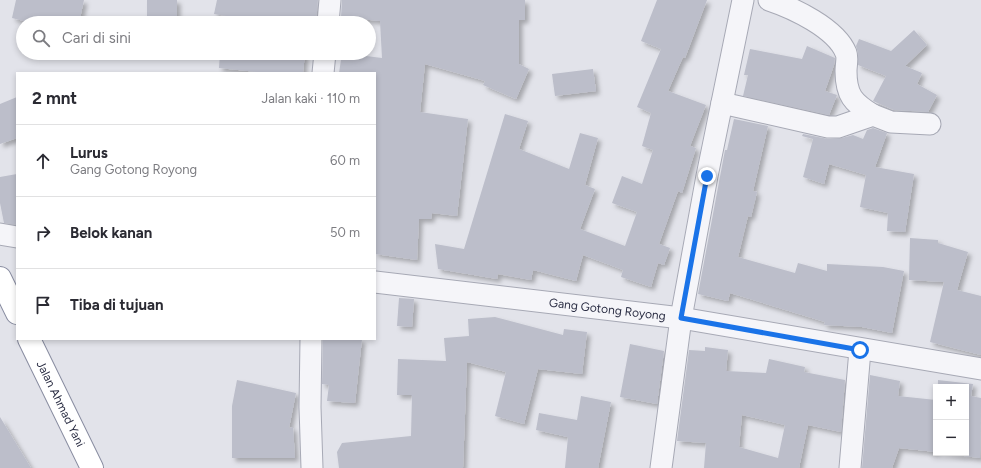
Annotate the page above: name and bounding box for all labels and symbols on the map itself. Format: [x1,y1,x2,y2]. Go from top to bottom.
route end [698,167,716,185]
street label: Gang Gotong Royong [548,296,667,323]
route start [851,341,869,359]
street label: Jalan Ahmad Yani [34,358,88,449]

